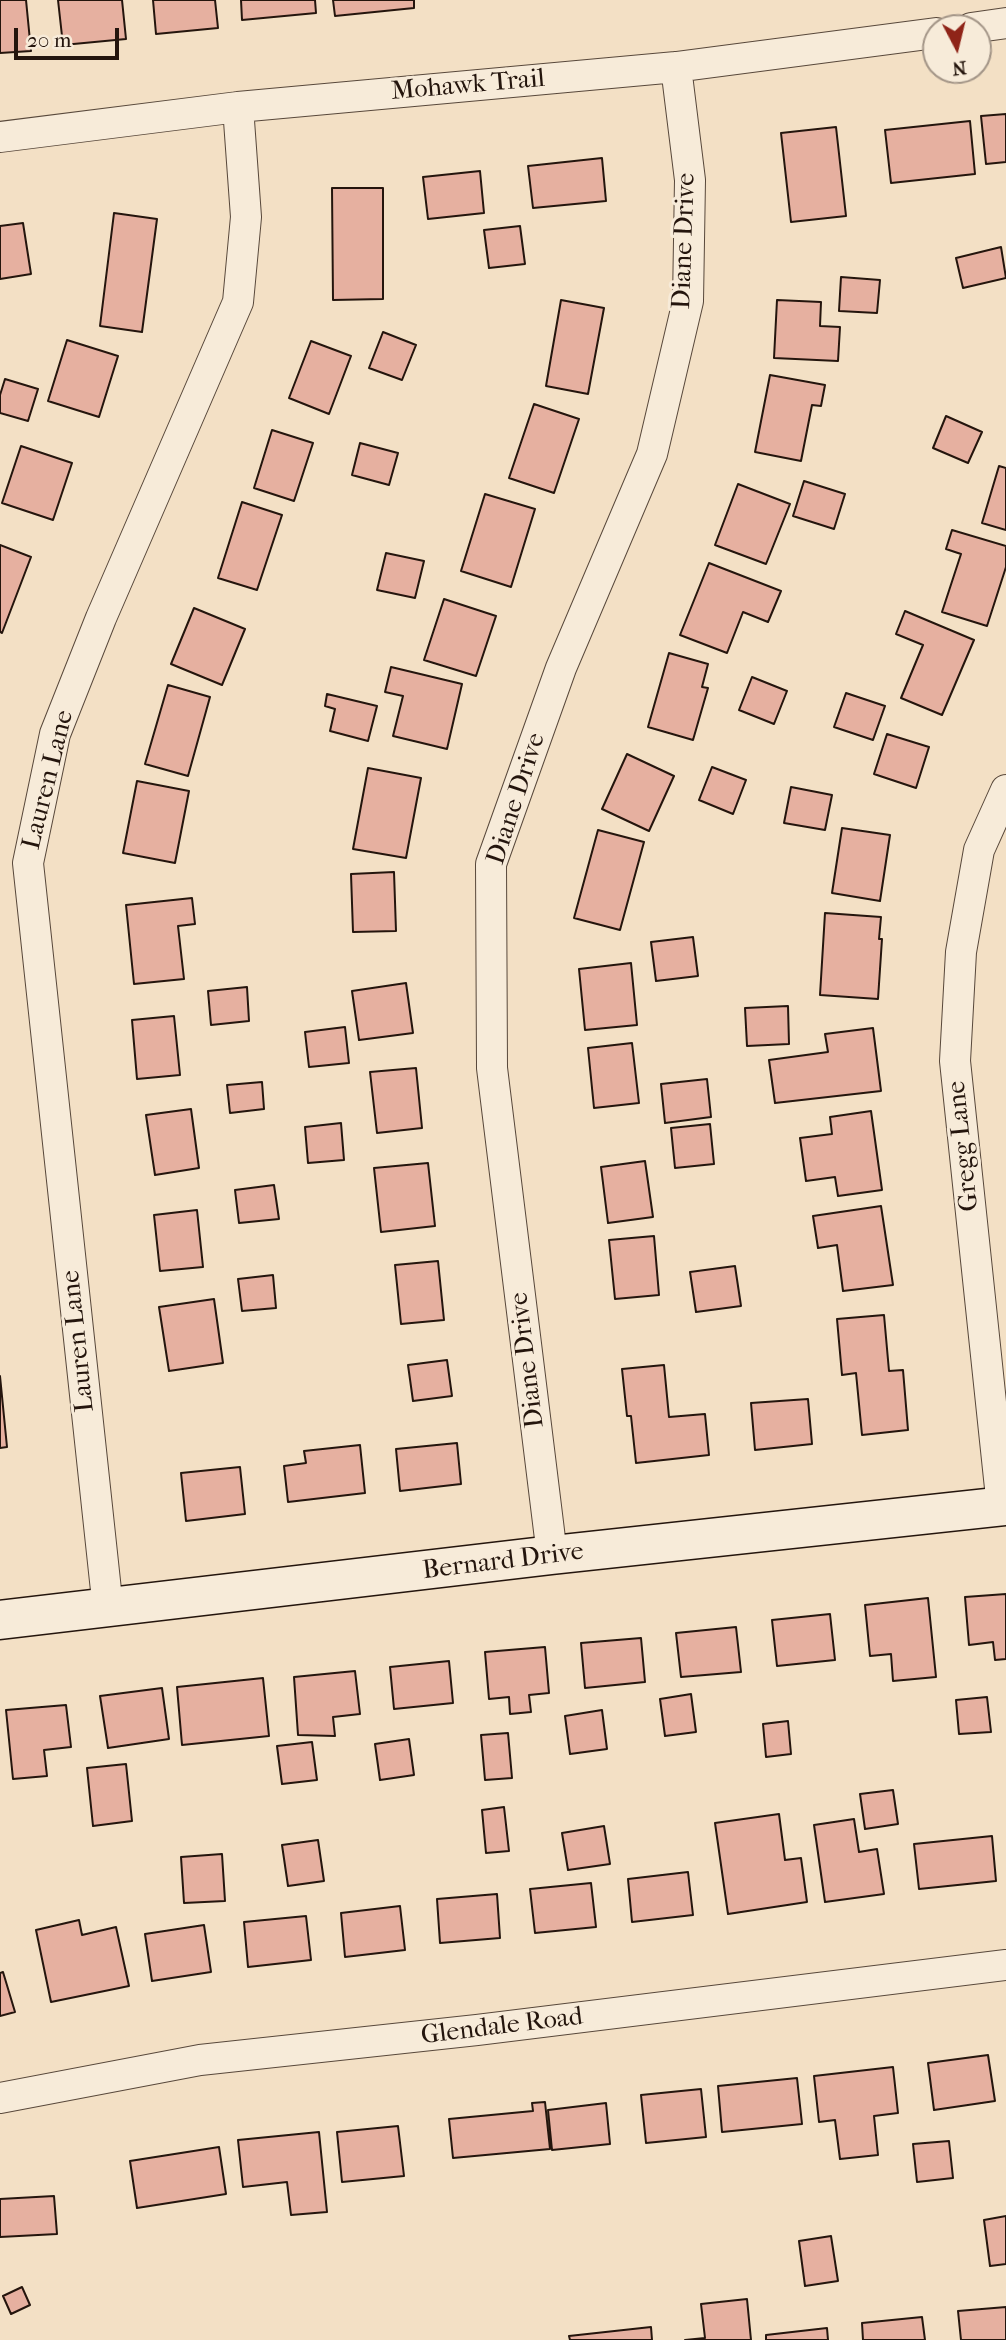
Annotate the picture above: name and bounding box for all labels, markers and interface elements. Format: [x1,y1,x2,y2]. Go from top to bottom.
scale bar [18,14,122,58]
north arrow [922,14,992,84]
text: 20 m [27,28,71,52]
text: N [951,56,968,80]
street label: Mohawk Trail [390,64,546,108]
street label: Diane Drive [667,172,703,310]
street label: Lauren Lane [17,707,81,853]
street label: Diane Drive [481,729,553,869]
street label: Gregg Lane [942,1079,986,1213]
street label: Lauren Lane [56,1269,102,1413]
street label: Diane Drive [504,1290,552,1430]
street label: Bernard Drive [421,1537,585,1587]
street label: Glendale Road [419,2002,585,2052]

